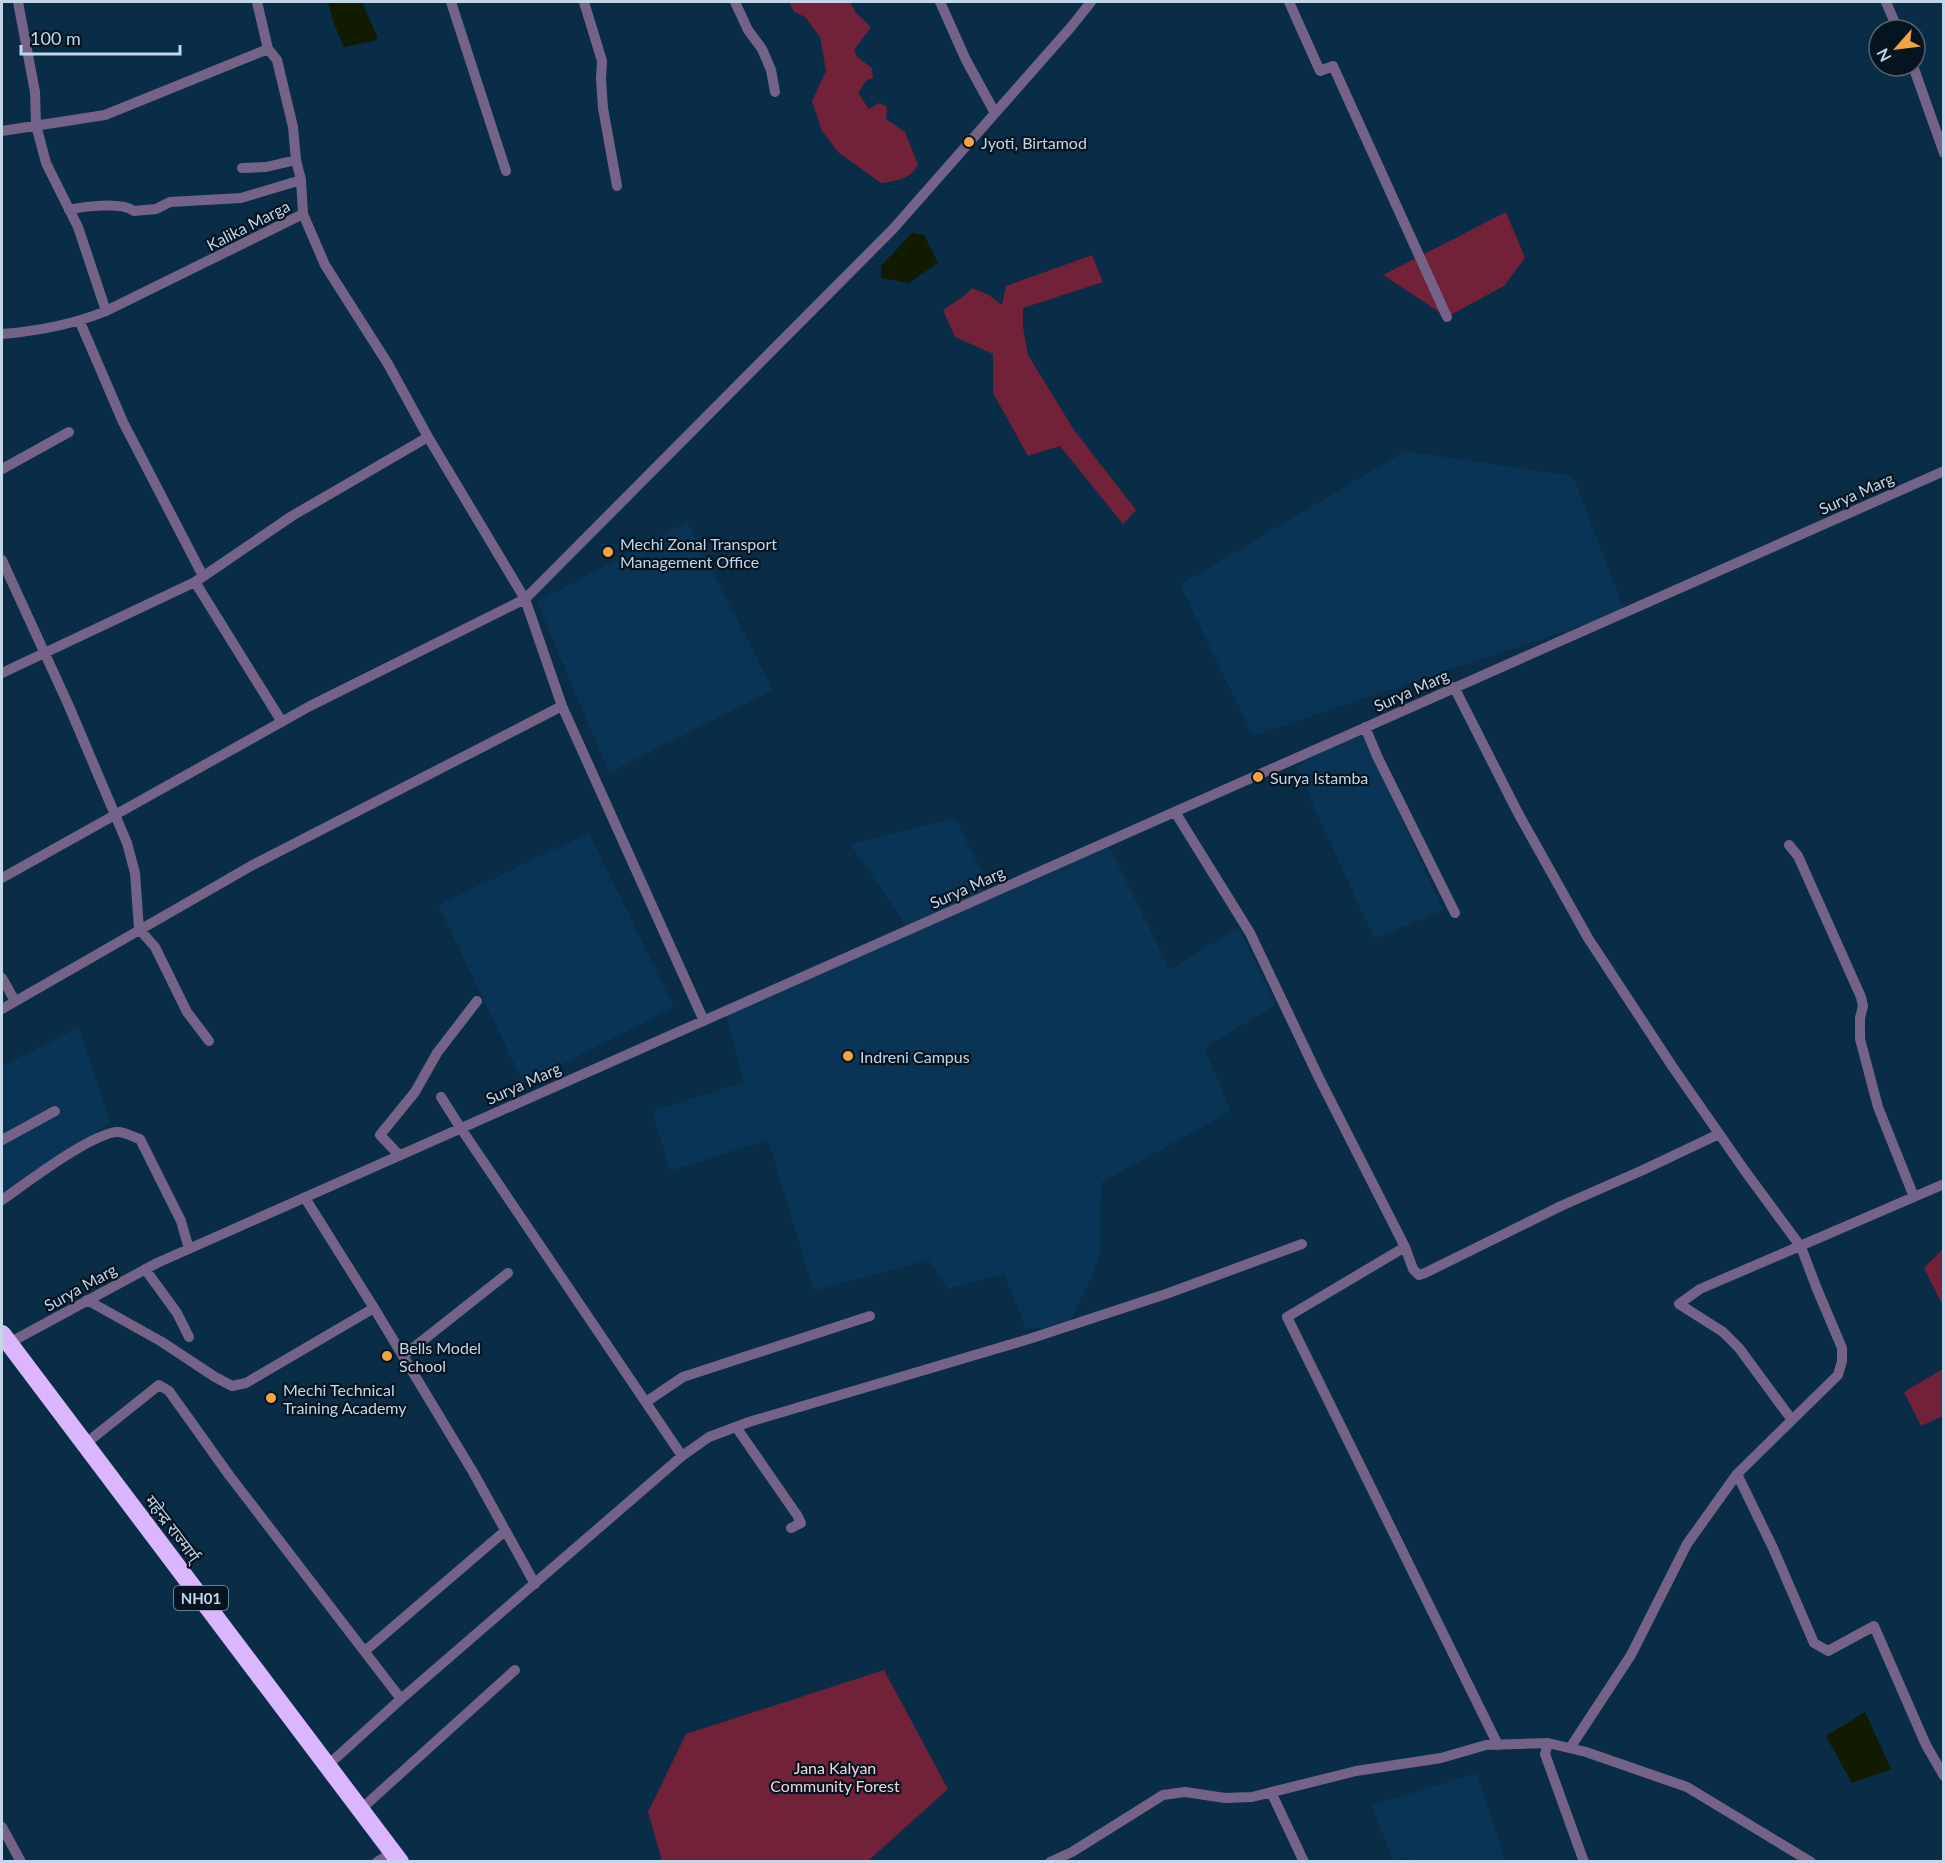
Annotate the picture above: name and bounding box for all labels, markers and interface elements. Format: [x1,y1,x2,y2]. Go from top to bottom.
scale bar [21,18,180,56]
north arrow [1867,18,1927,78]
text: 100 m [30,27,81,49]
text: N [1872,45,1895,65]
place label: Jyoti, Birtamod [981,133,1087,152]
marker: Jyoti, Birtamod [962,135,976,149]
street label: Kalika Marga [203,196,293,254]
street label: Surya Marg [1816,468,1896,518]
place label: Mechi Zonal Transport Management Office [620,534,777,571]
marker: Mechi Zonal Transport Management Office [601,545,615,559]
street label: Surya Marg [1371,665,1451,715]
place label: Surya Istamba [1270,768,1368,787]
marker: Surya Istamba [1251,770,1265,784]
street label: Surya Marg [927,862,1007,912]
place label: Indreni Campus [860,1047,970,1066]
marker: Indreni Campus [841,1049,855,1063]
street label: Surya Marg [483,1058,563,1108]
street label: Surya Marg [40,1259,120,1315]
place label: Bells Model School [399,1338,481,1375]
marker: Bells Model School [380,1349,394,1363]
place label: Mechi Technical Training Academy [283,1380,407,1417]
marker: Mechi Technical Training Academy [264,1391,278,1405]
street label: महेन्द्र राज्मार्ग् [140,1491,206,1569]
road number: NH01 [174,1586,228,1610]
park label: Jana Kalyan Community Forest [770,1758,900,1795]

